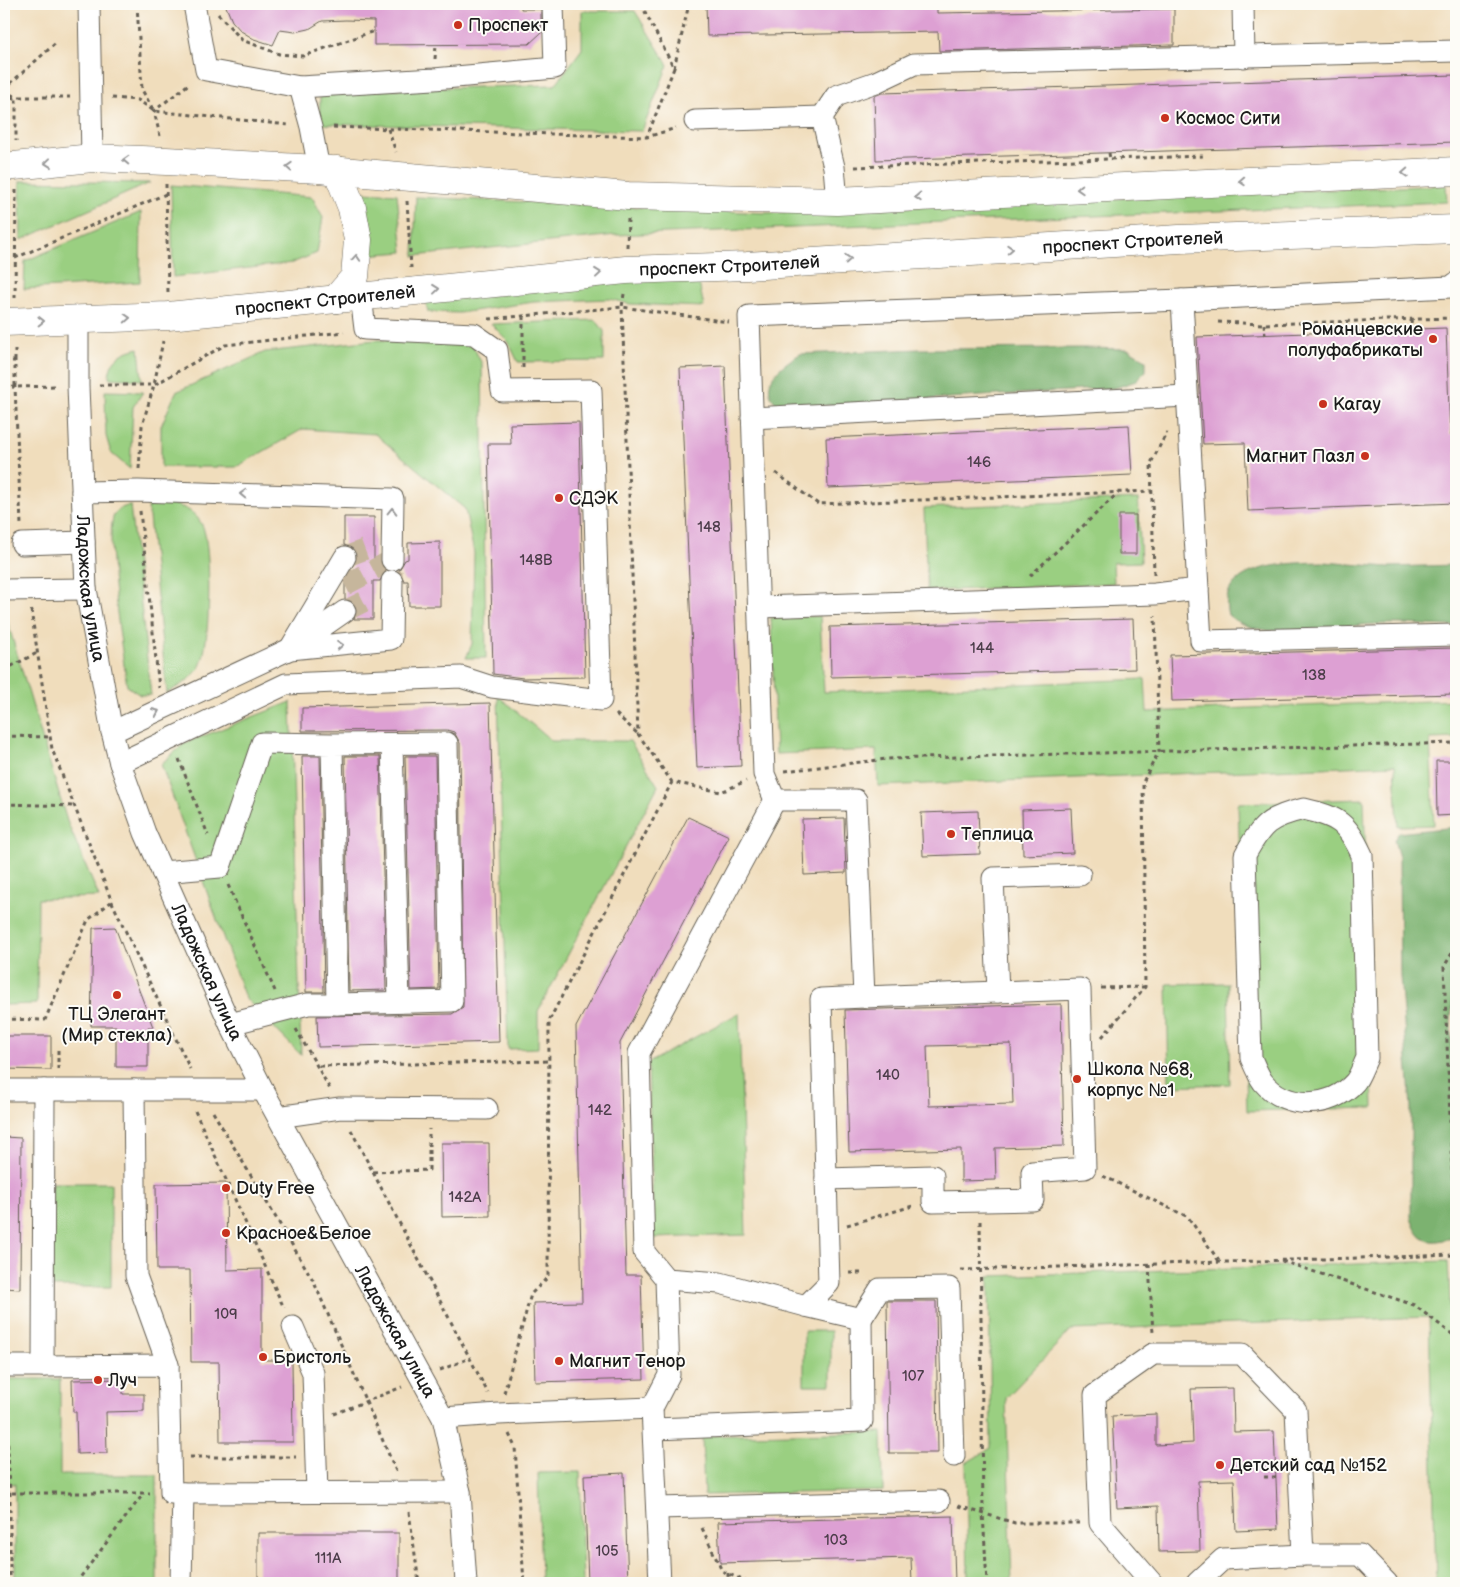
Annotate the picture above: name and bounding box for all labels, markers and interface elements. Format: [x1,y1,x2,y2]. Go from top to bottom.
place label: Проспект [468,15,549,36]
marker: Проспект [452,19,464,31]
place label: Космос Сити [1175,108,1280,129]
marker: Космос Сити [1159,112,1171,124]
one-way arrow [122,154,130,165]
one-way arrow [44,157,52,168]
one-way arrow [284,162,292,173]
one-way arrow [1400,168,1408,179]
one-way arrow [1238,176,1246,186]
one-way arrow [1076,184,1084,194]
one-way arrow [913,191,921,202]
street label: проспект Строителей [1042,227,1224,259]
one-way arrow [1006,244,1014,255]
street label: проспект Строителей [639,251,821,281]
one-way arrow [351,253,362,261]
one-way arrow [844,253,852,264]
one-way arrow [594,268,602,279]
street label: проспект Строителей [234,281,416,320]
one-way arrow [433,284,441,295]
one-way arrow [123,313,131,324]
one-way arrow [38,316,45,326]
place label: Романцевские полуфабрикаты [1288,319,1423,361]
marker: Романцевские полуфабрикаты [1427,333,1439,345]
place label: Кагау [1333,394,1381,415]
marker: Кагау [1317,398,1329,410]
place label: Магнит Пазл [1246,446,1355,467]
marker: Магнит Пазл [1359,450,1371,462]
house number: 146 [967,453,991,472]
place label: СДЭК [569,488,618,509]
one-way arrow [238,489,246,499]
marker: СДЭК [553,492,565,504]
one-way arrow [387,507,398,515]
street label: Ладожская улица [72,514,109,664]
house number: 148 [697,518,721,537]
house number: 148В [519,551,553,570]
house number: 144 [970,639,994,658]
one-way arrow [336,640,344,651]
house number: 138 [1302,666,1326,685]
one-way arrow [151,707,160,718]
place label: Теплица [961,824,1034,845]
marker: Теплица [945,828,957,840]
street label: Ладожская улица [166,899,247,1044]
marker: ТЦ Элегант (Мир стекла) [111,989,123,1001]
place label: ТЦ Элегант (Мир стекла) [62,1004,172,1046]
place label: Школа №68, корпус №1 [1087,1059,1193,1101]
house number: 140 [876,1066,900,1085]
marker: Школа №68, корпус №1 [1071,1073,1083,1085]
house number: 142 [588,1101,612,1120]
place label: Duty Free [236,1178,315,1199]
marker: Duty Free [220,1182,232,1194]
house number: 142А [449,1188,482,1207]
place label: Красное&Белое [236,1223,371,1244]
marker: Красное&Белое [220,1227,232,1239]
street label: Ладожская улица [350,1261,440,1402]
house number: 109 [214,1305,238,1324]
place label: Бристоль [273,1347,351,1368]
marker: Бристоль [257,1351,269,1363]
place label: Магнит Тенор [569,1351,685,1372]
marker: Магнит Тенор [553,1355,565,1367]
house number: 107 [902,1367,925,1386]
place label: Луч [107,1370,137,1391]
marker: Луч [92,1374,104,1386]
place label: Детский сад №152 [1230,1455,1387,1476]
marker: Детский сад №152 [1214,1459,1226,1471]
house number: 103 [824,1531,848,1550]
house number: 105 [595,1542,619,1561]
house number: 111А [315,1549,342,1568]

